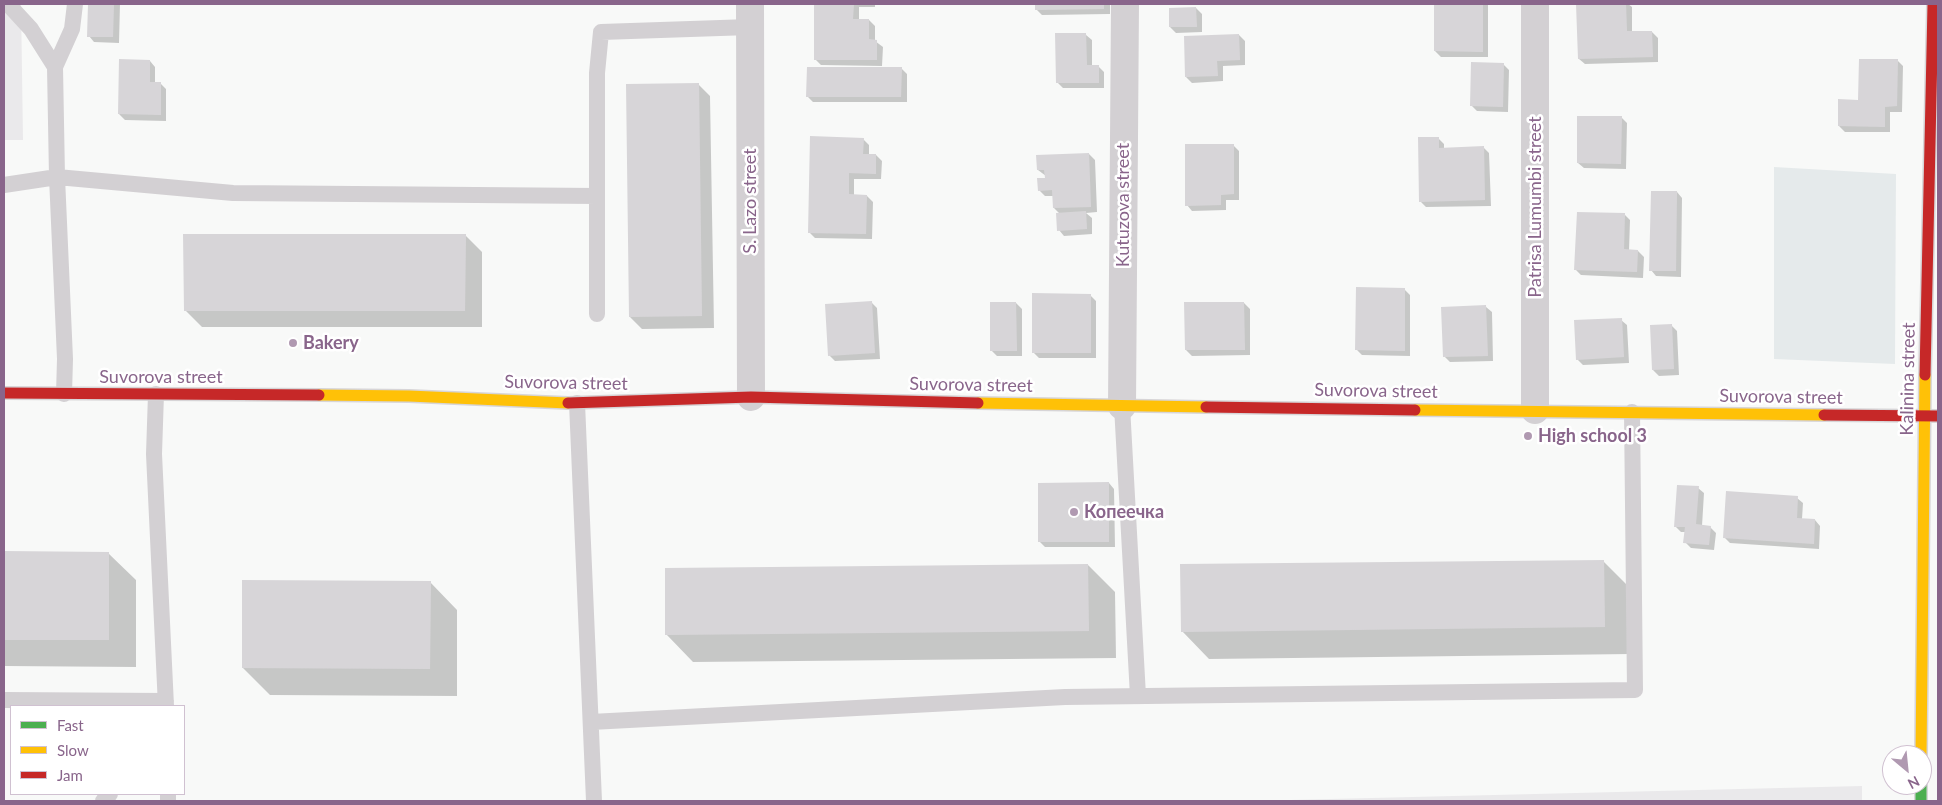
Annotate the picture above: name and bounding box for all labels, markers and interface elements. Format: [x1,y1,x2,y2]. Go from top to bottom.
street label: Patrisa Lumumbi street [1524,116,1546,298]
street label: Kutuzova street [1112,143,1134,267]
street label: S. Lazo street [739,148,761,254]
street label: Kalinina street [1896,322,1920,436]
place label: Bakery [303,332,359,354]
marker: Bakery [287,337,299,349]
street label: Suvorova street [99,366,223,388]
street label: Suvorova street [504,371,628,395]
street label: Suvorova street [909,373,1033,397]
street label: Suvorova street [1314,379,1438,403]
street label: Suvorova street [1719,385,1843,409]
place label: High school 3 [1538,425,1647,447]
marker: High school 3 [1522,430,1534,442]
place label: Копеечка [1084,501,1164,523]
marker: Копеечка [1068,506,1080,518]
legend [10,705,185,795]
text: Fast [57,716,84,734]
text: Slow [57,741,89,759]
north arrow [1882,745,1932,795]
text: Jam [57,766,83,784]
text: N [1905,773,1923,793]

